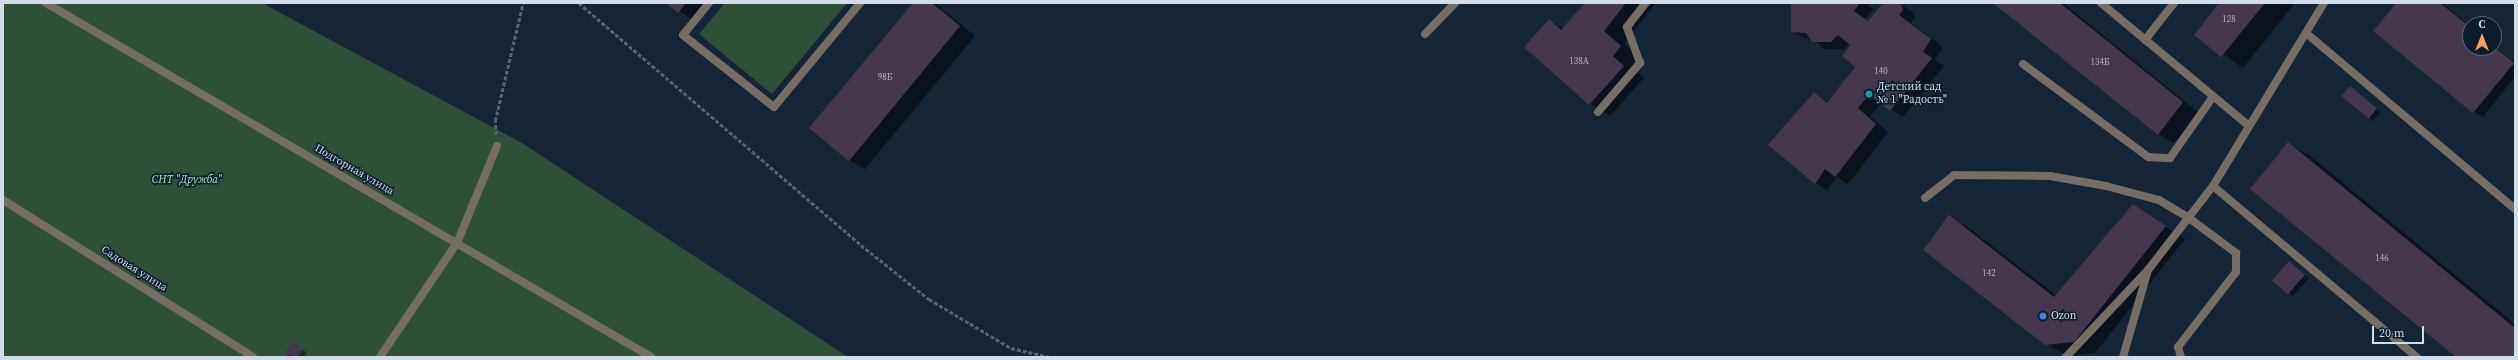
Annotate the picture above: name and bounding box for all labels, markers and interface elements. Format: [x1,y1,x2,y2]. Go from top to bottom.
house number: 128 [2222,14,2236,24]
north arrow [2462,16,2502,56]
text: С [2479,17,2485,32]
house number: 138А [1569,56,1589,66]
house number: 134Б [2090,57,2110,67]
house number: 140 [1874,66,1888,76]
house number: 98Б [878,72,892,82]
place label: Детский сад № 1 "Радость" [1877,81,1947,107]
marker: Детский сад № 1 "Радость" [1864,89,1874,99]
street label: Подгорная улица [312,142,396,198]
park label: СНТ "Дружба" [152,173,222,187]
street label: Садовая улица [99,243,169,295]
house number: 146 [2375,253,2389,263]
house number: 142 [1982,268,1996,278]
place label: Ozon [2051,309,2076,323]
marker: Ozon [2038,311,2048,321]
scale bar [2374,318,2426,344]
text: 20 m [2379,325,2405,341]

